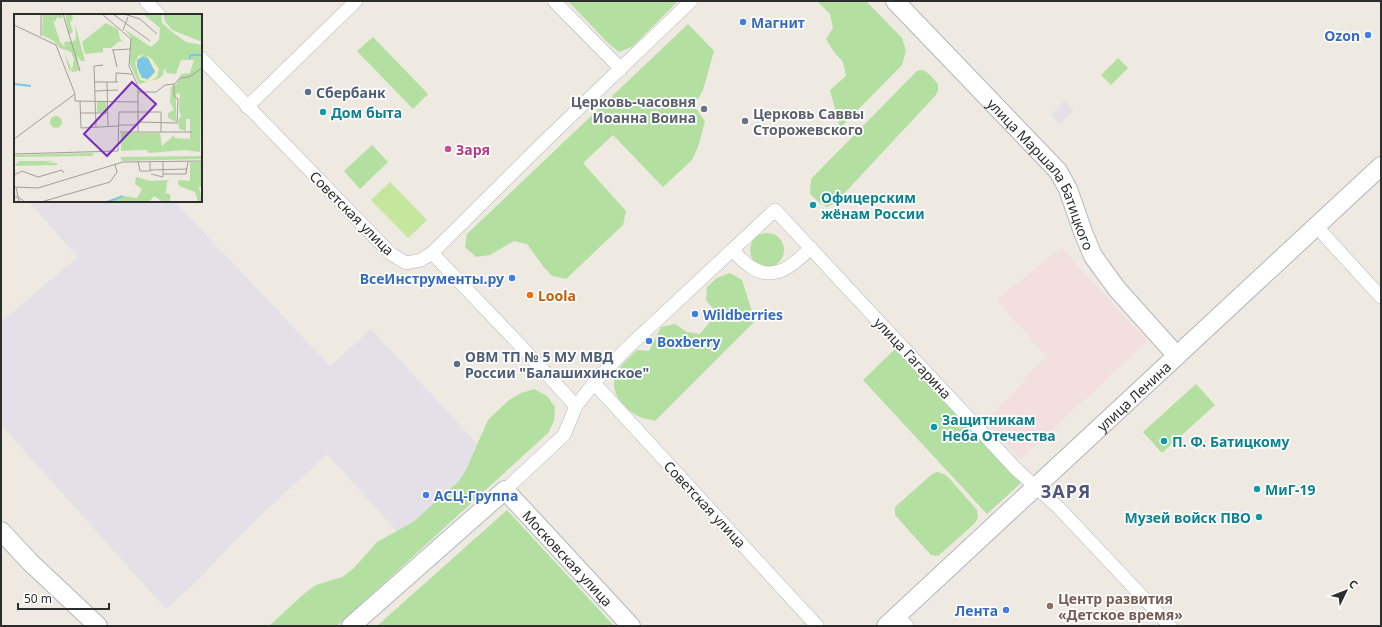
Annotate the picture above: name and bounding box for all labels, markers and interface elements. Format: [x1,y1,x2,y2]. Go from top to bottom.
place label: Магнит [751,13,805,32]
inset map [14,14,202,202]
marker: Магнит [738,17,748,27]
place label: Ozon [1324,26,1360,45]
marker: Ozon [1363,30,1373,40]
place label: Сбербанк [316,83,386,102]
marker: Сбербанк [303,87,313,97]
place label: Церковь-часовня Иоанна Воина [571,92,696,127]
street label: улица Маршала Батицкого [984,94,1099,253]
place label: Дом быта [331,103,402,122]
marker: Церковь-часовня Иоанна Воина [699,104,709,114]
place label: Церковь Саввы Сторожевского [753,104,864,139]
marker: Дом быта [318,107,328,117]
marker: Церковь Саввы Сторожевского [740,116,750,126]
place label: Заря [456,140,490,159]
marker: Заря [443,144,453,154]
street label: Советская улица [306,167,398,259]
place label: Офицерским жёнам России [821,188,925,223]
marker: Офицерским жёнам России [808,200,818,210]
place label: ВсеИнструменты.ру [360,269,504,288]
marker: ВсеИнструменты.ру [507,273,517,283]
place label: Loola [538,286,576,305]
marker: Loola [525,290,535,300]
place label: Wildberries [703,305,783,324]
marker: Wildberries [690,309,700,319]
street label: улица Гагарина [870,313,956,403]
place label: Boxberry [657,332,721,351]
marker: Boxberry [644,336,654,346]
place label: ОВМ ТП № 5 МУ МВД России "Балашихинское" [465,347,649,382]
street label: улица Ленина [1092,357,1175,435]
marker: ОВМ ТП № 5 МУ МВД России "Балашихинское" [452,359,462,369]
place label: Защитникам Неба Отечества [942,410,1056,445]
marker: Защитникам Неба Отечества [929,422,939,432]
place label: П. Ф. Батицкому [1172,432,1290,451]
marker: П. Ф. Батицкому [1159,436,1169,446]
street label: Советская улица [660,456,750,552]
district label: ЗАРЯ [1041,479,1091,503]
place label: МиГ-19 [1265,480,1315,499]
marker: МиГ-19 [1252,484,1262,494]
place label: АСЦ-Группа [434,486,518,505]
marker: АСЦ-Группа [421,490,431,500]
street label: Московская улица [519,506,617,610]
place label: Музей войск ПВО [1124,508,1251,527]
marker: Музей войск ПВО [1254,512,1264,522]
north arrow [1326,571,1366,611]
text: С [1346,576,1362,592]
scale bar [18,585,109,611]
place label: Центр развития «Детское время» [1058,589,1183,624]
text: 50 m [24,590,52,607]
place label: Лента [955,601,998,620]
marker: Центр развития «Детское время» [1045,601,1055,611]
marker: Лента [1001,605,1011,615]

